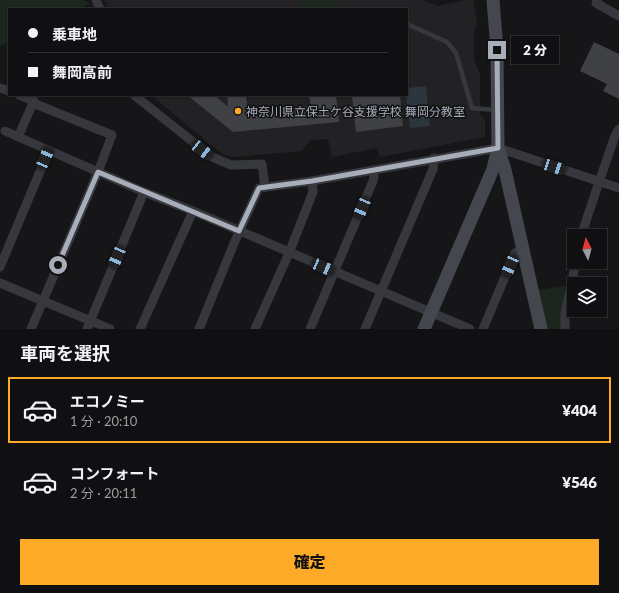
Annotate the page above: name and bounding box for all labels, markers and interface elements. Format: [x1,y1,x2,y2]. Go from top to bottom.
text: 乗車地 [52,25,97,43]
callout: 2 分 [511,36,559,64]
route end [488,41,506,59]
text: 2 分 [523,42,547,58]
text: 舞岡高前 [52,63,112,81]
place label: 神奈川県立保土ケ谷支援学校 舞岡分教室 [246,104,465,119]
marker: 神奈川県立保土ケ谷支援学校 舞岡分教室 [233,106,243,116]
car [189,138,215,162]
car [35,145,55,171]
car [541,158,567,176]
car [352,195,372,221]
north arrow [567,229,607,269]
map controls [567,229,607,317]
car [107,244,127,270]
car [500,253,520,279]
route start [49,256,67,274]
car [310,257,336,277]
button: layers [567,277,607,317]
text: 車両を選択 [20,342,110,364]
icon: car [22,392,58,428]
text: エコノミー [70,392,145,410]
text: ¥404 [562,401,597,419]
text: 1 分 · 20:10 [70,413,137,429]
icon: car [22,464,58,500]
text: コンフォート [70,464,160,482]
text: ¥546 [562,473,597,491]
text: 2 分 · 20:11 [70,485,137,501]
button: 確定 [20,539,599,585]

